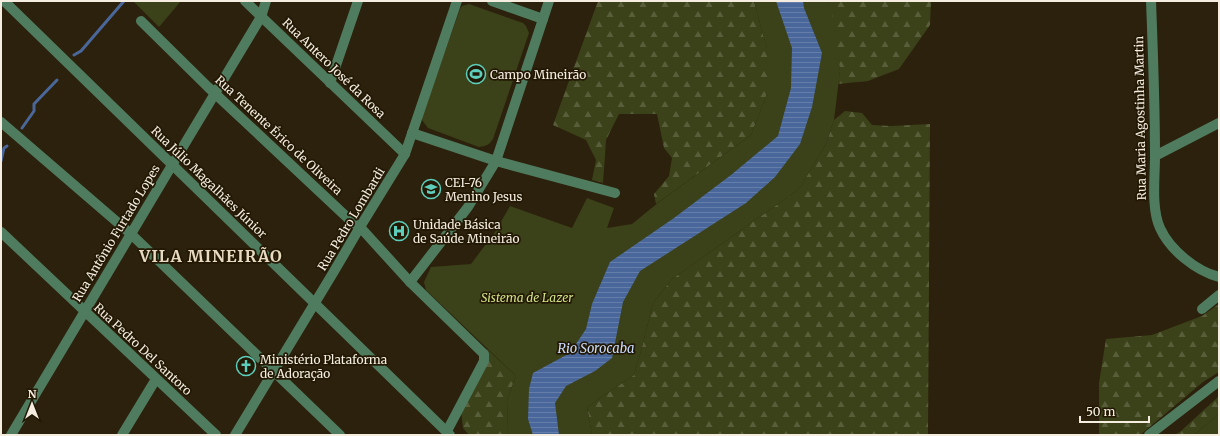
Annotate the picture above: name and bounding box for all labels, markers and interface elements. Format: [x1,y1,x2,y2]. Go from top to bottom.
street label: Rua Antero José da Rosa [279,15,389,122]
street label: Rua Maria Agostinha Martin [1131,36,1149,200]
sports icon: Campo Mineirão [465,63,487,85]
place label: Campo Mineirão [490,67,586,82]
street label: Rua Tenente Érico de Oliveira [212,72,346,198]
street label: Rua Júlio Magalhães Júnior [148,123,270,242]
street label: Rua Antônio Furtado Lopes [69,162,163,304]
street label: Rua Pedro Lombardi [314,165,388,273]
place label: CEI-76 Menino Jesus [445,175,522,204]
school or university icon: CEI-76 Menino Jesus [420,178,442,200]
place label: Unidade Básica de Saúde Mineirão [413,217,520,246]
hospital icon: Unidade Básica de Saúde Mineirão [388,220,410,242]
district label: VILA MINEIRÃO [138,246,283,266]
park label: Sistema de Lazer [481,290,574,305]
street label: Rua Pedro Del Santoro [91,300,195,398]
water label: Rio Sorocaba [558,340,634,357]
place label: Ministério Plataforma de Adoração [260,352,388,381]
church icon: Ministério Plataforma de Adoração [235,355,257,377]
north arrow [12,384,52,424]
text: N [28,387,37,401]
scale bar [1080,398,1149,424]
text: 50 m [1086,404,1115,419]

